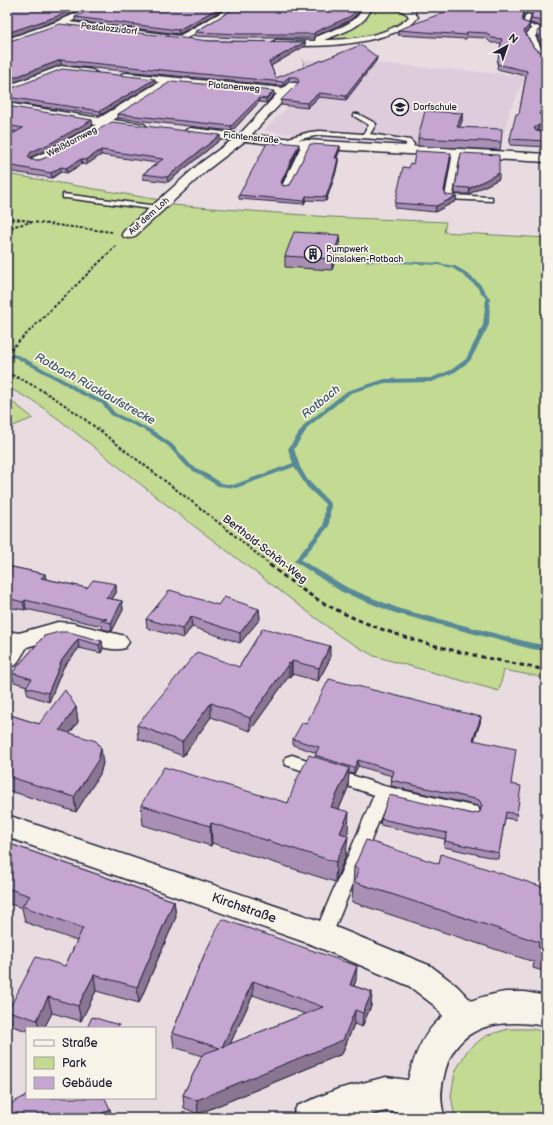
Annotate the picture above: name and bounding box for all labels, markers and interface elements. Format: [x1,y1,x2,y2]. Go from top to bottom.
street label: Pestalozzidorf [80,21,138,37]
north arrow [487,26,527,66]
text: N [506,31,520,46]
street label: Platanenweg [208,79,260,95]
school or university icon: Dorfschule [390,97,410,117]
place label: Dorfschule [413,102,457,113]
street label: Weißdornweg [45,124,99,160]
street label: Fichtenstraße [223,130,280,146]
street label: Auf dem Loh [126,195,172,237]
building icon: Pumpwerk Dinslaken-Rotbach [303,244,323,264]
place label: Pumpwerk Dinslaken-Rotbach [326,244,403,265]
water label: Rotbach Rücklaufstrecke [32,350,158,428]
water label: Rotbach [299,382,344,422]
street label: Berthold-Schön-Weg [220,512,310,586]
street label: Kirchstraße [210,890,279,927]
legend [26,1027,156,1099]
text: Straße [62,1036,98,1051]
text: Park [62,1056,86,1071]
text: Gebäude [62,1076,112,1091]

